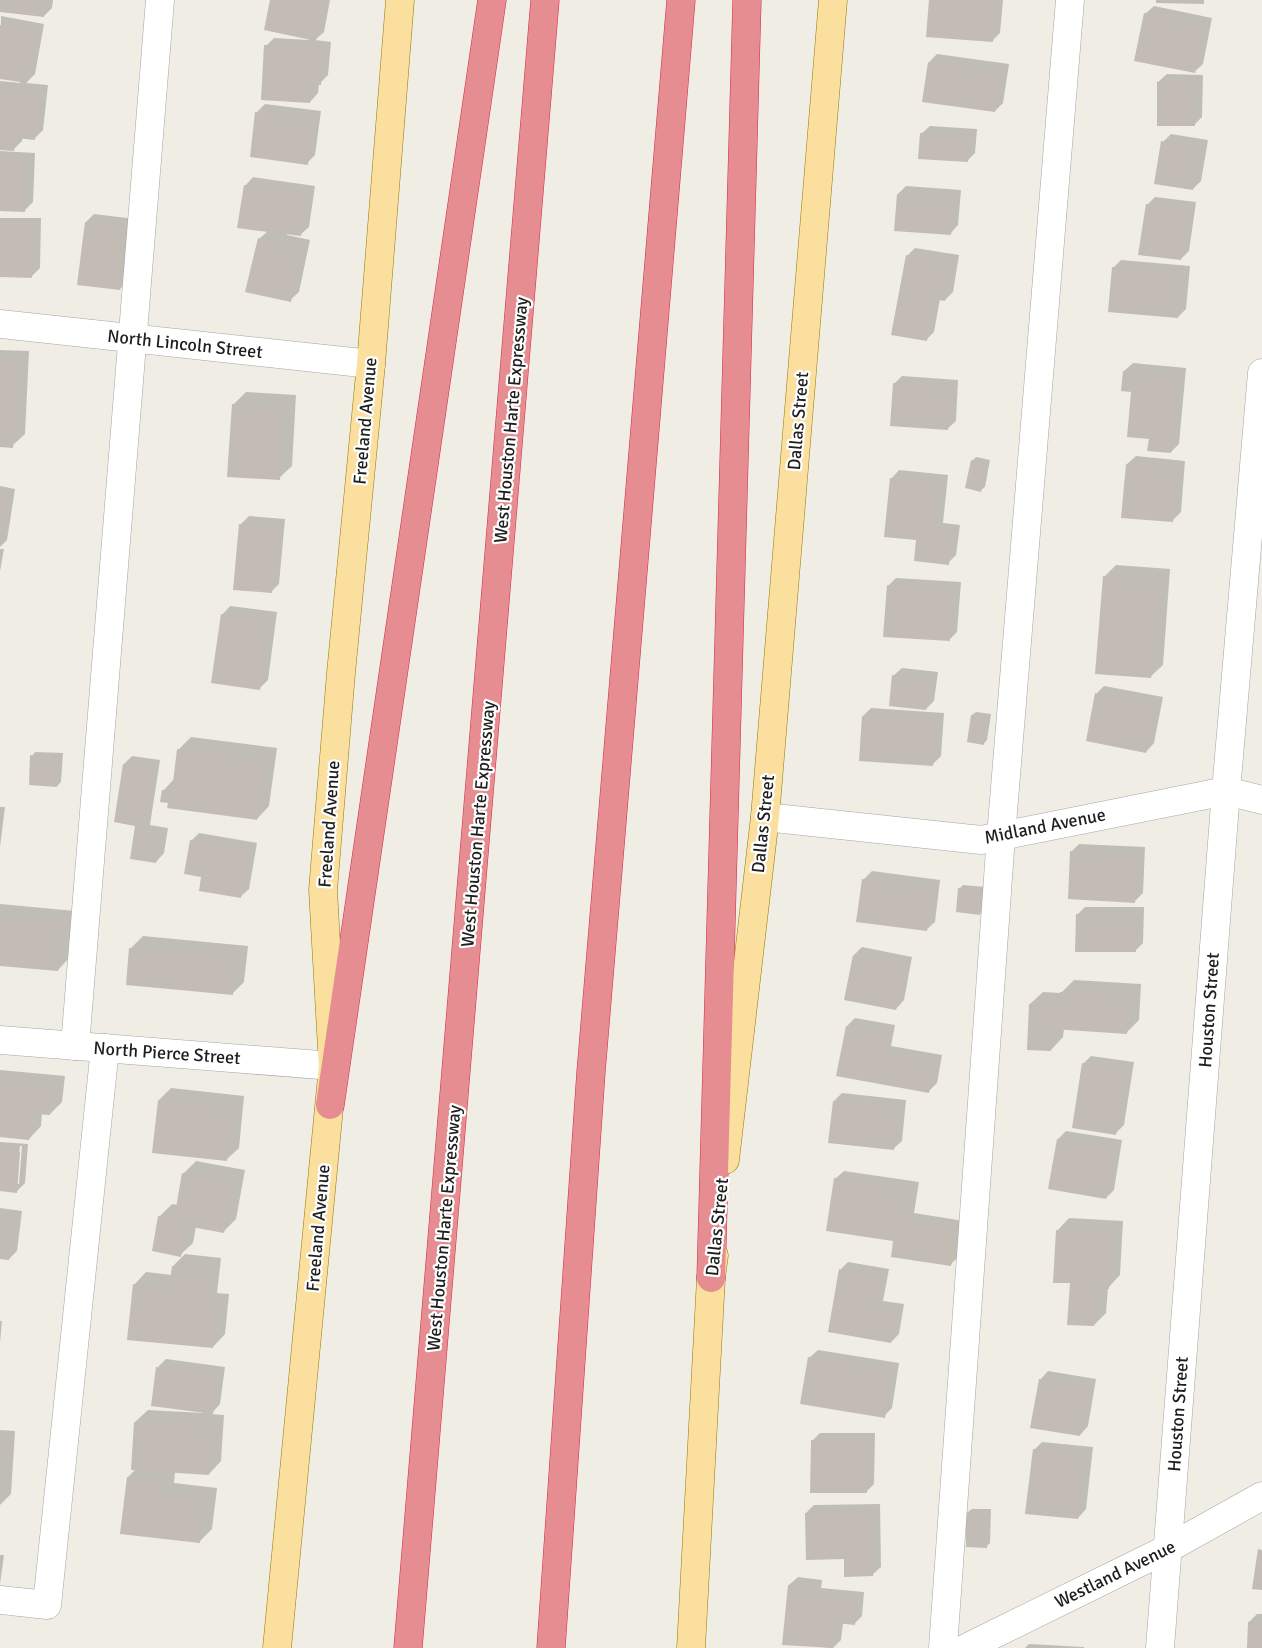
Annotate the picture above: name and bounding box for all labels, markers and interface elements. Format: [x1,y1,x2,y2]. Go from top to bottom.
street label: West Houston Harte Expressway [489,296,533,544]
street label: North Lincoln Street [106,325,264,363]
street label: Freeland Avenue [348,357,382,485]
street label: Dallas Street [783,371,813,471]
street label: West Houston Harte Expressway [456,700,500,948]
street label: Freeland Avenue [314,760,344,888]
street label: Dallas Street [747,774,779,874]
street label: Midland Avenue [983,803,1107,849]
street label: Houston Street [1194,952,1224,1068]
street label: North Pierce Street [93,1037,241,1069]
street label: West Houston Harte Expressway [422,1104,466,1352]
street label: Freeland Avenue [301,1164,335,1292]
street label: Dallas Street [701,1177,733,1277]
street label: Houston Street [1163,1356,1193,1472]
street label: Westland Avenue [1051,1535,1179,1613]

